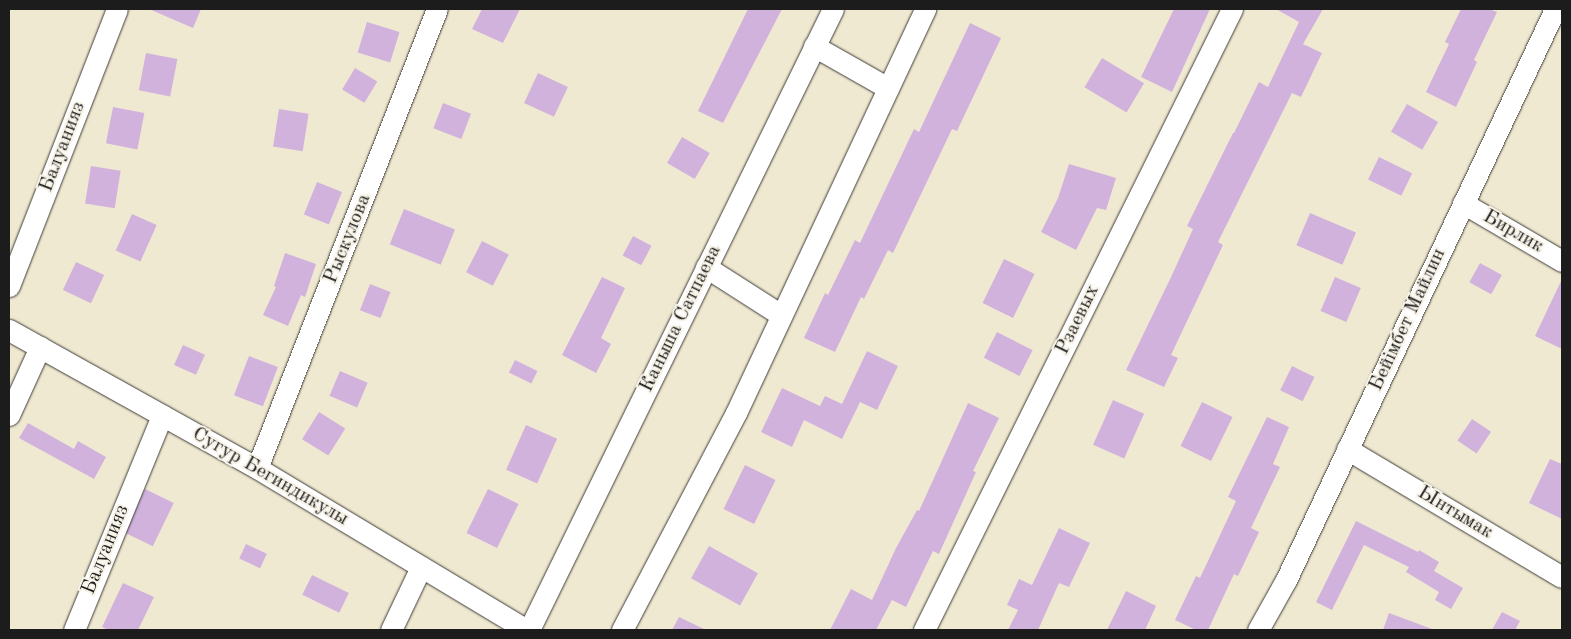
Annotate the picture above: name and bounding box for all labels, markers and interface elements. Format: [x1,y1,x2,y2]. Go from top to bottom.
street label: Балуанияз [35,98,91,196]
street label: Рыскулова [319,191,377,287]
street label: Бирлик [1478,205,1548,259]
street label: Каныша Сатпаева [635,242,727,396]
street label: Бейімбет Майлин [1364,245,1452,395]
street label: Рзаевых [1051,281,1105,359]
street label: Сугур Бегиндикулы [188,422,352,532]
street label: Ынтымак [1413,481,1497,545]
street label: Балуанияз [77,502,135,598]

